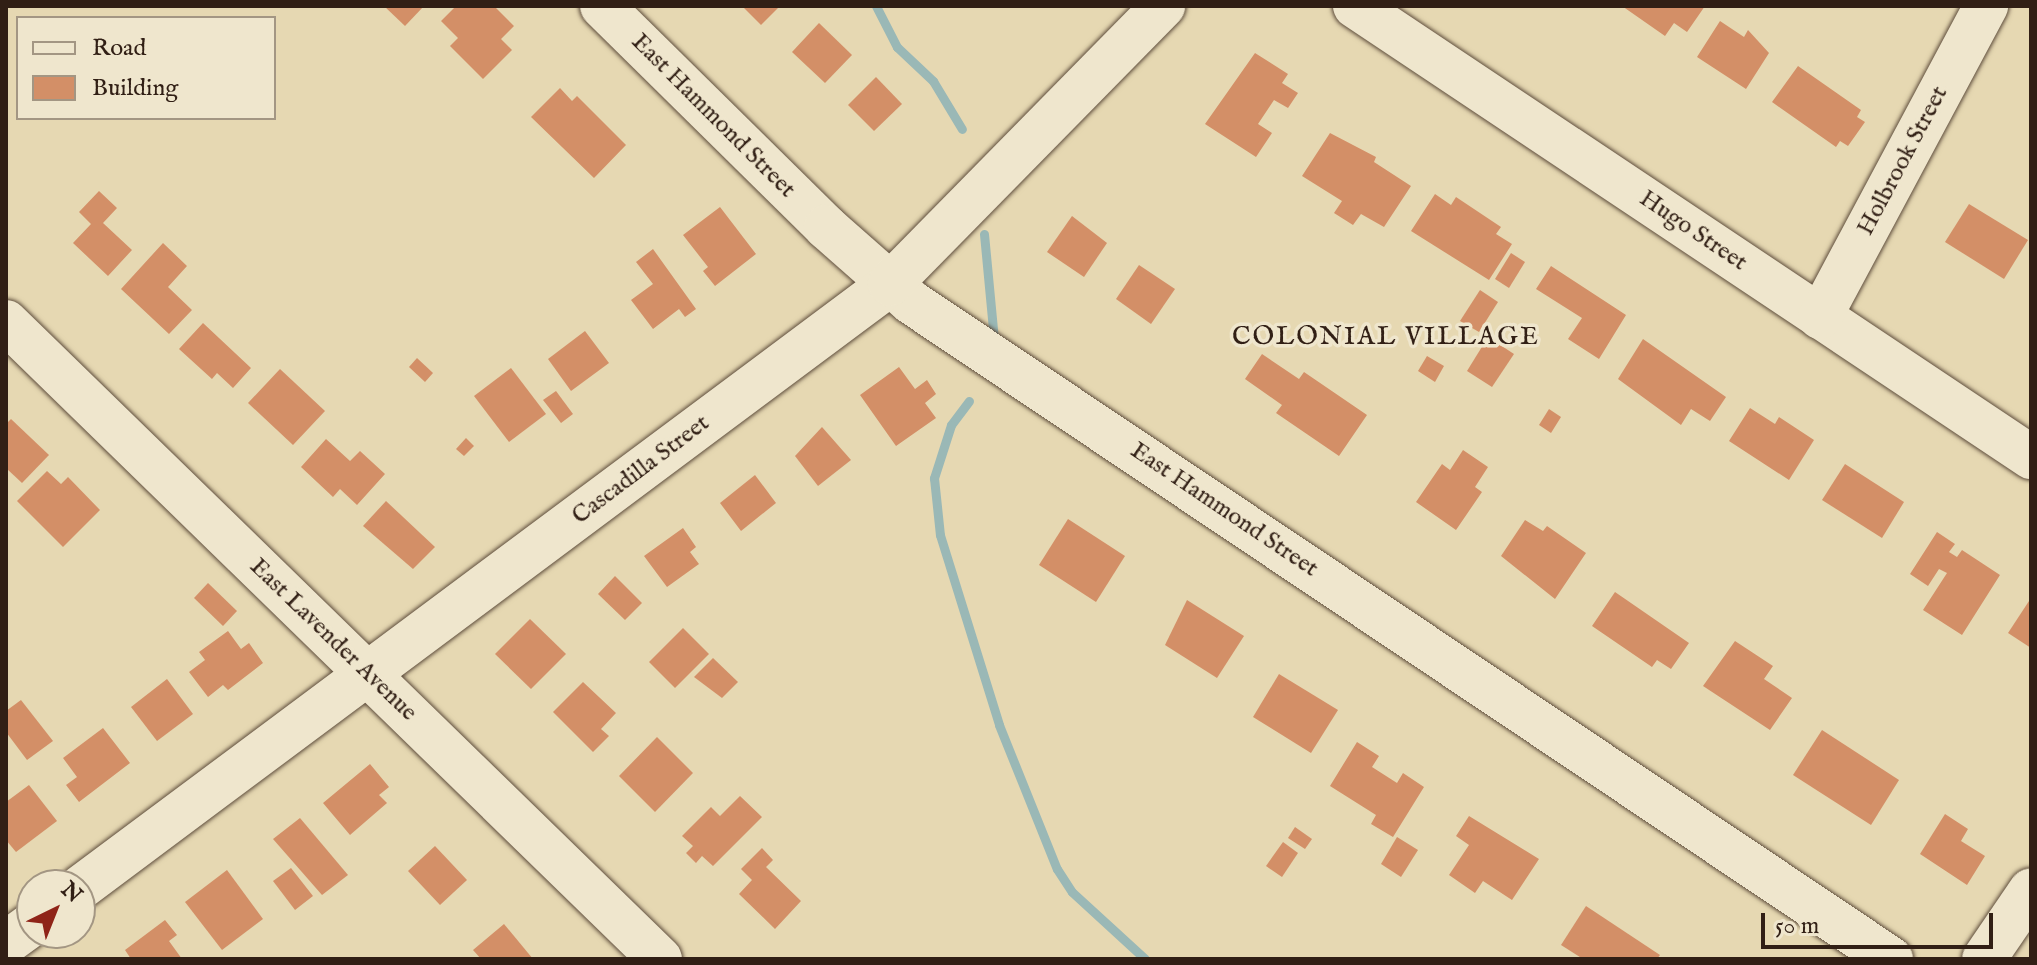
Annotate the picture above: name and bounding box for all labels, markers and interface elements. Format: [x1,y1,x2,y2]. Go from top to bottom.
legend [16,16,276,120]
street label: East Hammond Street [625,28,801,204]
text: Road [92,33,146,64]
text: Building [92,73,178,104]
street label: Holbrook Street [1852,82,1954,240]
street label: Hugo Street [1634,185,1752,277]
district label: COLONIAL VILLAGE [1232,321,1540,353]
street label: Cascadilla Street [567,409,715,531]
street label: East Hammond Street [1125,436,1323,584]
street label: East Lavender Avenue [243,553,423,727]
north arrow [16,869,96,949]
text: N [54,876,88,910]
scale bar [1765,897,1997,947]
text: 50 m [1775,911,1819,942]

